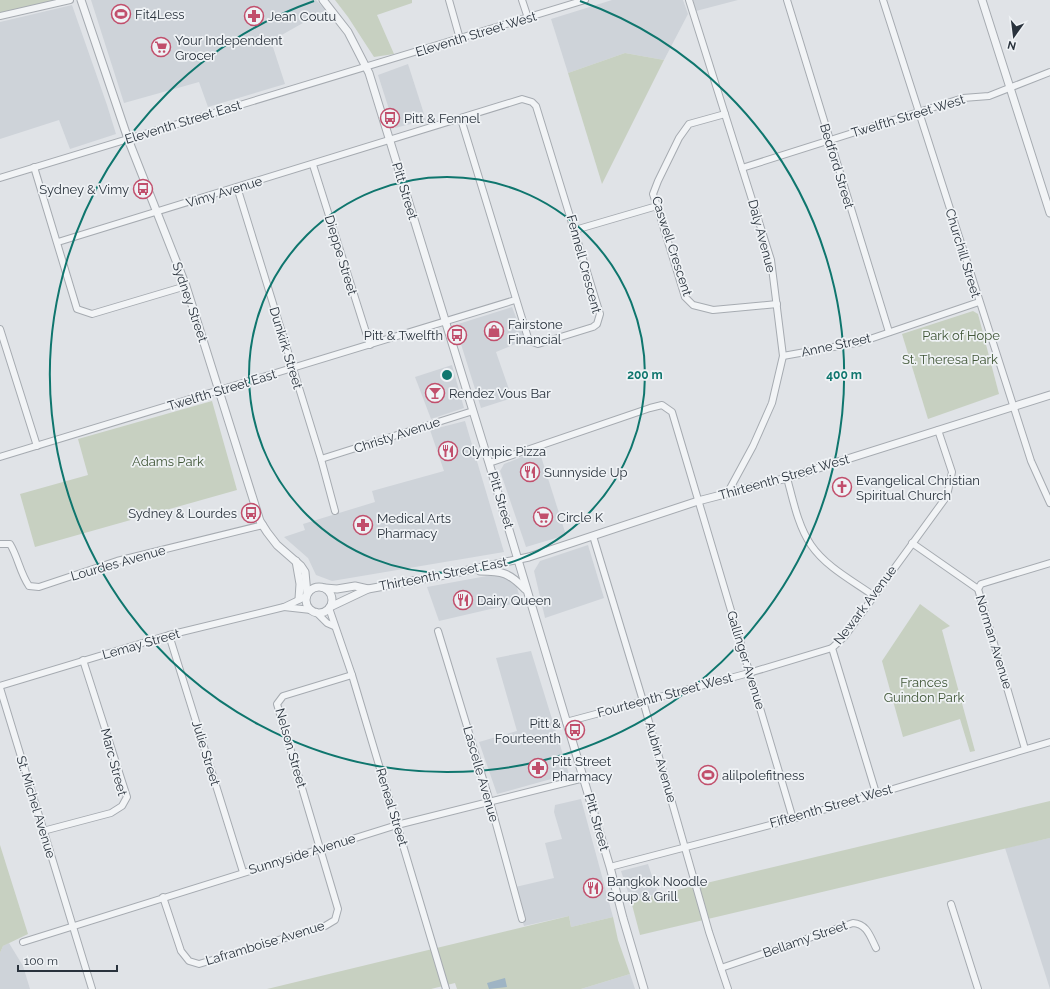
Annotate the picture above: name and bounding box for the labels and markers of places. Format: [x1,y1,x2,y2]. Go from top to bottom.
sports icon: Fit4Less [110,3,132,25]
pharmacy icon: Jean Coutu [243,5,265,27]
place label: Fit4Less [135,7,185,22]
place label: Jean Coutu [268,9,336,24]
place label: Your Independent Grocer [175,33,283,63]
supermarket icon: Your Independent Grocer [150,36,172,58]
bus stop icon: Pitt & Fennel [379,107,401,129]
place label: Pitt & Fennel [404,111,481,126]
bus stop icon: Sydney & Vimy [132,178,154,200]
place label: Sydney & Vimy [39,182,129,197]
place label: Fairstone Financial [508,317,563,347]
shop icon: Fairstone Financial [483,320,505,342]
bus stop icon: Pitt & Twelfth [446,324,468,346]
place label: Pitt & Twelfth [364,328,443,343]
centre of rings [440,368,454,382]
bar icon: Rendez Vous Bar [424,382,446,404]
place label: Rendez Vous Bar [449,386,551,401]
restaurant icon: Olympic Pizza [437,440,459,462]
place label: Olympic Pizza [462,444,546,459]
restaurant icon: Sunnyside Up [519,461,541,483]
place label: Sunnyside Up [544,465,627,480]
place label: Evangelical Christian Spiritual Church [856,473,980,503]
church icon: Evangelical Christian Spiritual Church [831,476,853,498]
bus stop icon: Sydney & Lourdes [240,502,262,524]
place label: Sydney & Lourdes [128,506,237,521]
supermarket icon: Circle K [532,506,554,528]
place label: Circle K [557,510,604,525]
place label: Medical Arts Pharmacy [377,511,451,541]
pharmacy icon: Medical Arts Pharmacy [352,514,374,536]
restaurant icon: Dairy Queen [452,589,474,611]
place label: Dairy Queen [477,593,551,608]
place label: Pitt & Fourteenth [495,716,561,746]
bus stop icon: Pitt & Fourteenth [564,719,586,741]
place label: Pitt Street Pharmacy [552,754,612,784]
pharmacy icon: Pitt Street Pharmacy [527,757,549,779]
sports icon: alilpolefitness [697,764,719,786]
place label: alilpolefitness [722,768,805,783]
place label: Bangkok Noodle Soup & Grill [607,874,708,904]
restaurant icon: Bangkok Noodle Soup & Grill [582,877,604,899]

